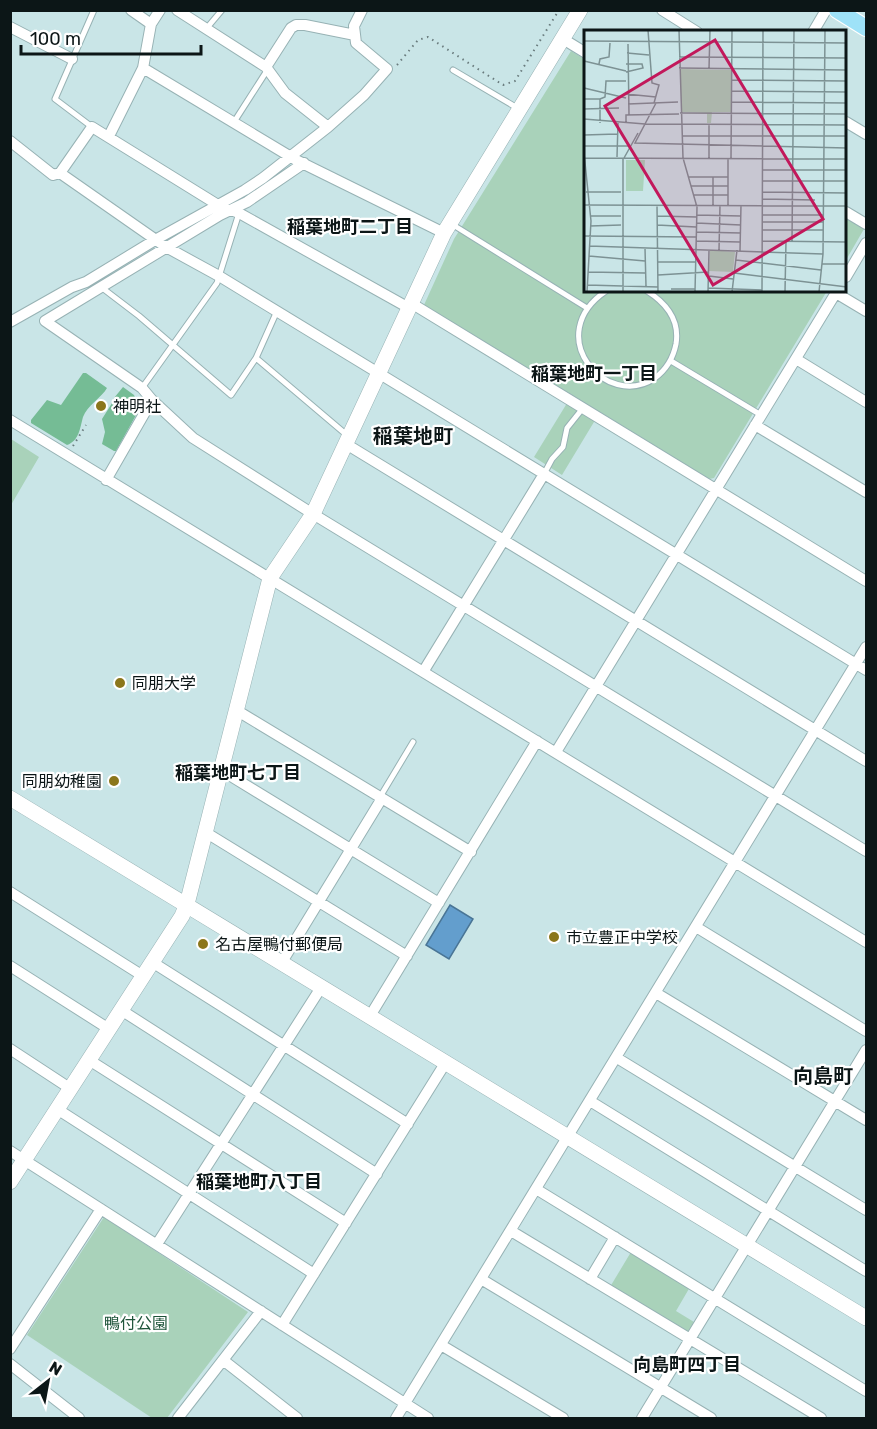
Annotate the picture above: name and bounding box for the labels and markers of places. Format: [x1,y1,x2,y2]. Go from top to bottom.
place label: 神明社 [113,397,161,416]
marker: 神明社 [94,399,108,413]
place label: 同朋大学 [132,674,196,693]
marker: 同朋大学 [113,676,127,690]
place label: 同朋幼稚園 [22,772,102,791]
marker: 同朋幼稚園 [107,774,121,788]
place label: 市立豊正中学校 [566,928,678,947]
marker: 市立豊正中学校 [547,930,561,944]
place label: 名古屋鴨付郵便局 [215,935,343,954]
marker: 名古屋鴨付郵便局 [196,937,210,951]

